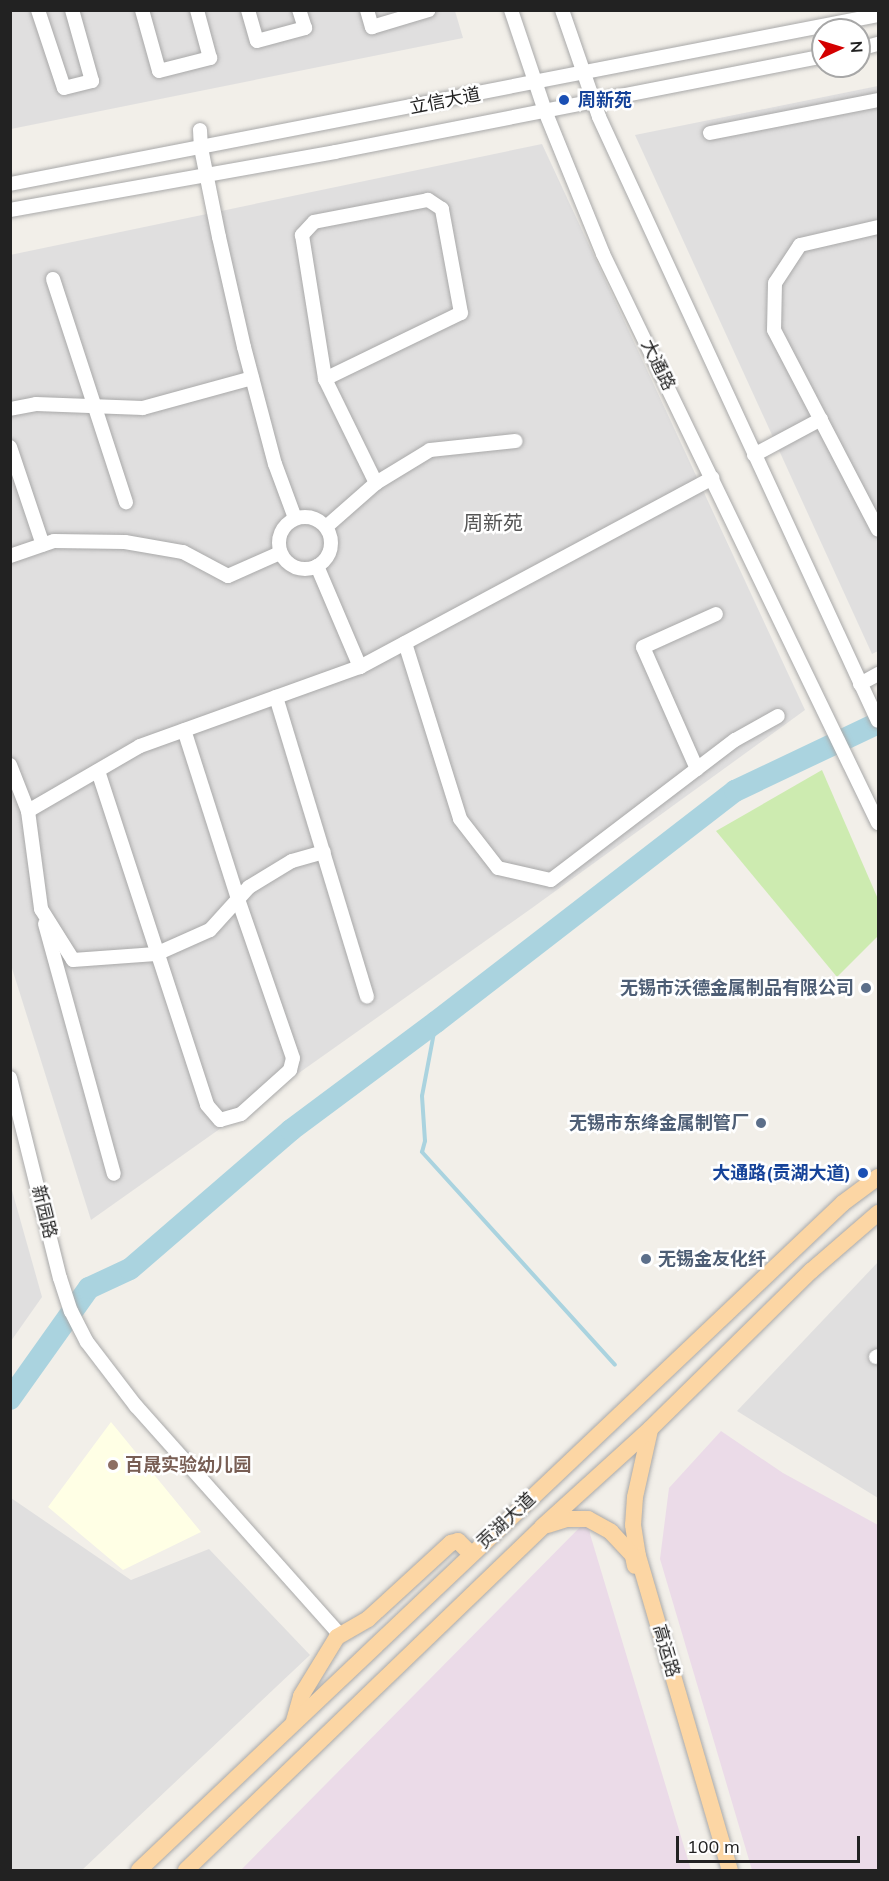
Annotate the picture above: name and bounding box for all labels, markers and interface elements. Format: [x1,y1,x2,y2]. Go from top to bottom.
north arrow [811,18,871,78]
text: N [847,40,867,54]
street label: 立信大道 [408,84,482,118]
place label: 周新苑 [578,89,632,111]
marker: 周新苑 [555,91,573,109]
street label: 大通路 [636,336,680,394]
district label: 周新苑 [463,510,523,534]
place label: 无锡市沃德金属制品有限公司 [620,977,854,999]
marker: 无锡市沃德金属制品有限公司 [859,981,873,995]
place label: 无锡市东绛金属制管厂 [569,1112,749,1134]
marker: 无锡市东绛金属制管厂 [754,1116,768,1130]
place label: 大通路(贡湖大道) [712,1162,851,1184]
marker: 大通路(贡湖大道) [856,1166,870,1180]
street label: 新园路 [27,1183,61,1241]
place label: 无锡金友化纤 [658,1248,766,1270]
marker: 无锡金友化纤 [639,1252,653,1266]
place label: 百晟实验幼儿园 [125,1454,251,1476]
marker: 百晟实验幼儿园 [106,1458,120,1472]
street label: 贡湖大道 [472,1489,540,1553]
street label: 高运路 [648,1622,684,1680]
scale bar [679,1824,864,1862]
text: 100 m [687,1835,740,1858]

